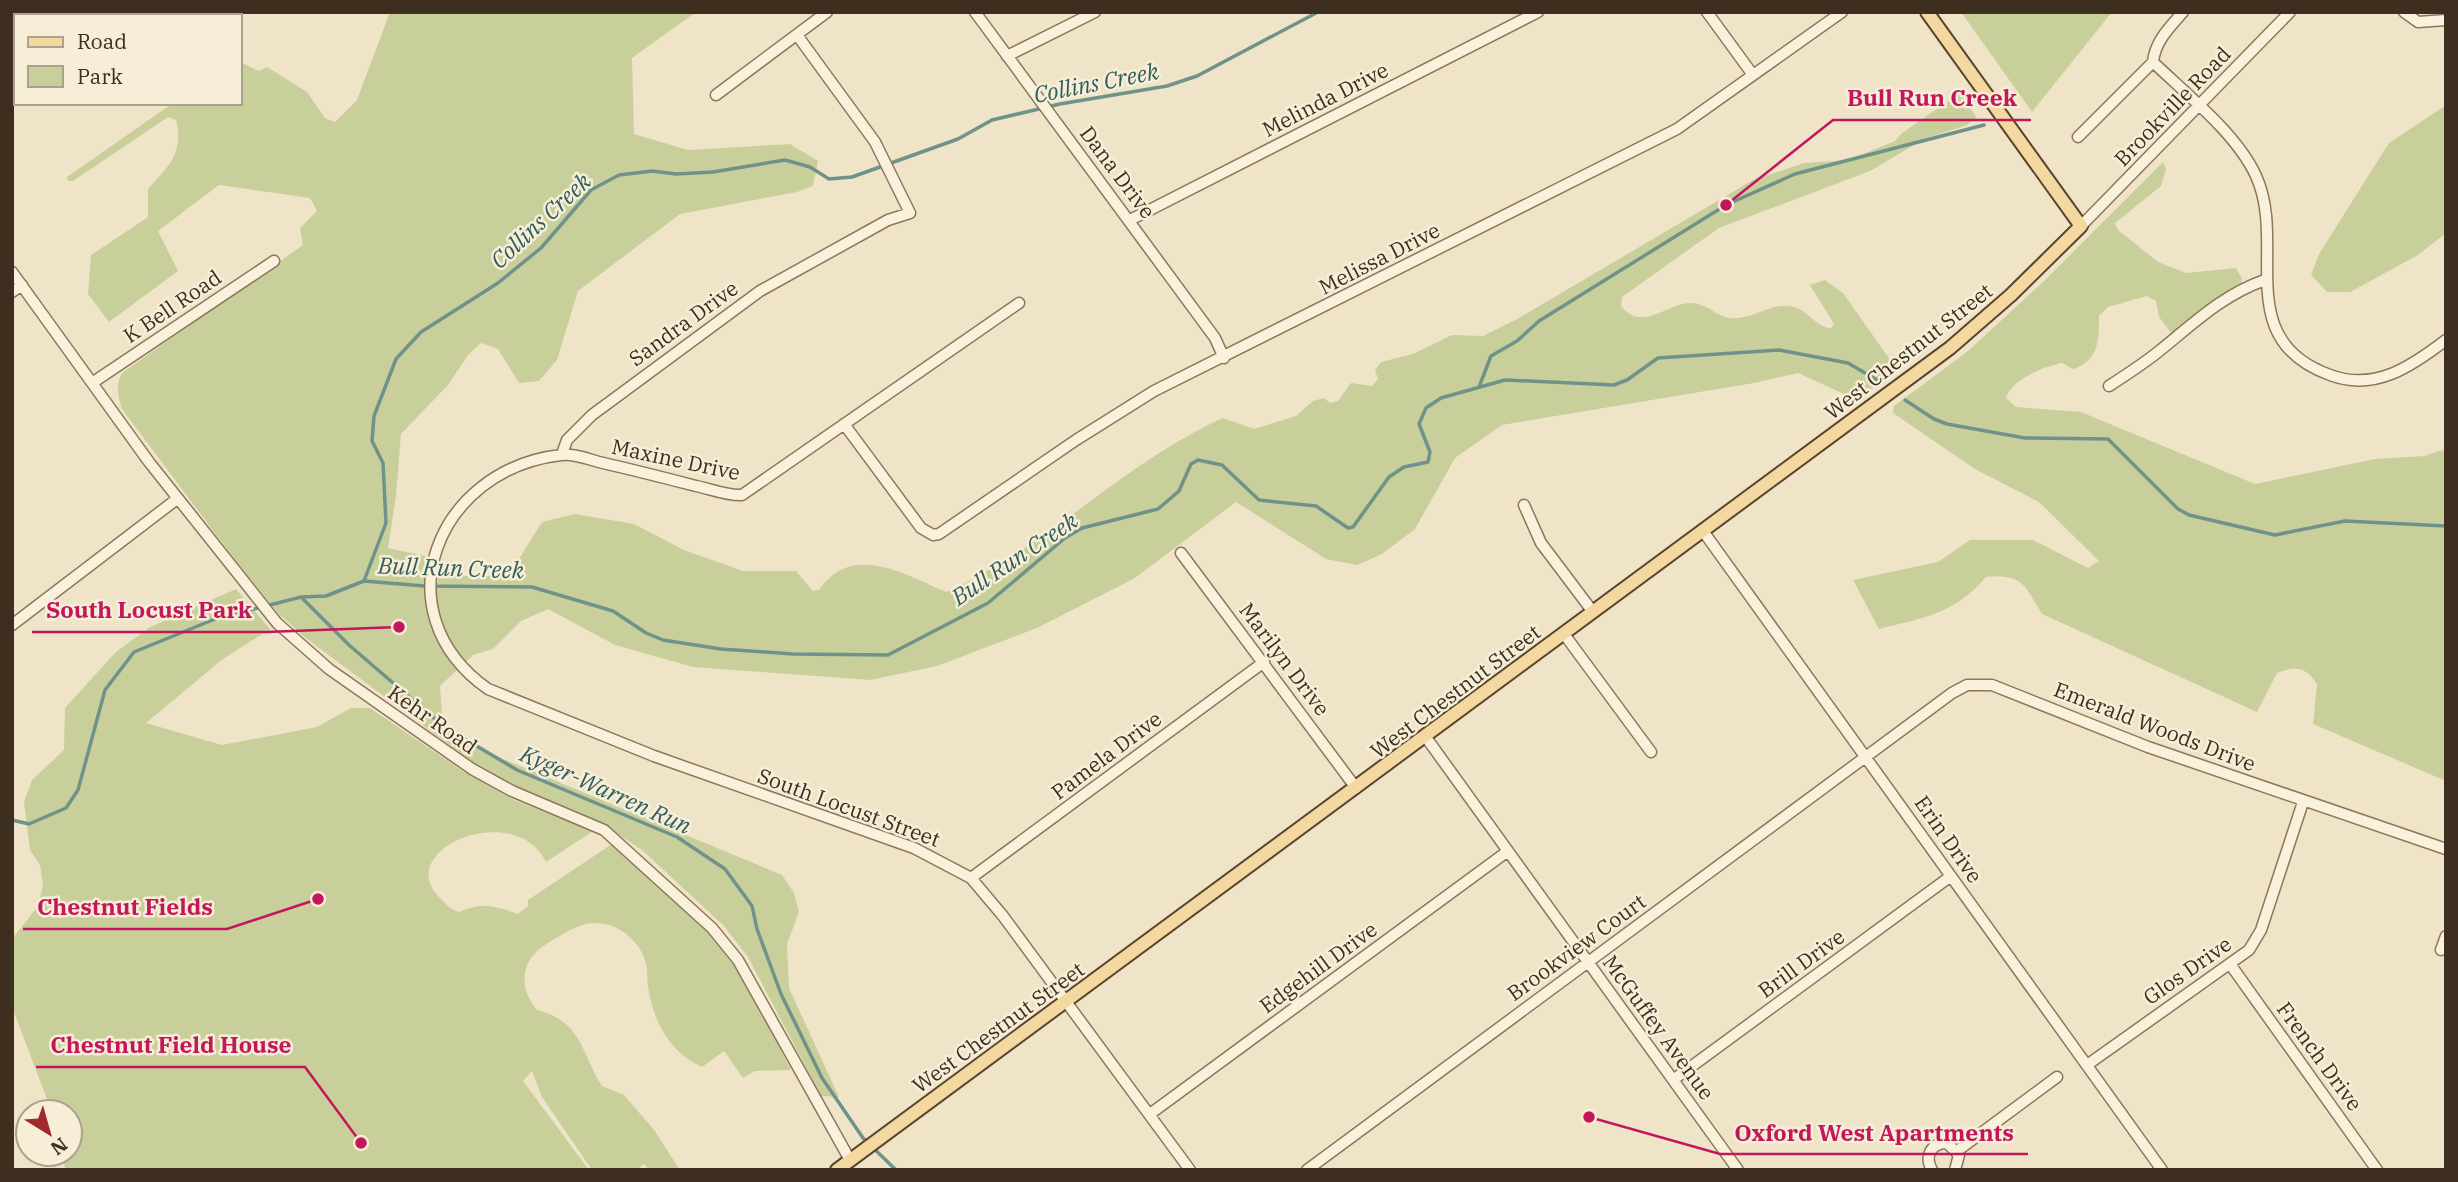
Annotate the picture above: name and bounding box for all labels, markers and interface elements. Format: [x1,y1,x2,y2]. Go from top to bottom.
legend [14,14,242,105]
text: Road [77,27,127,55]
street label: Brookville Road [2108,40,2236,172]
water label: Collins Creek [1031,55,1162,109]
street label: Melinda Drive [1257,55,1393,143]
text: Park [77,62,124,90]
callout: Bull Run Creek [1833,76,2031,120]
text: Bull Run Creek [1847,82,2018,112]
street label: Dana Drive [1074,120,1162,224]
water label: Collins Creek [483,165,597,274]
street label: Melissa Drive [1314,216,1444,300]
street label: K Bell Road [117,263,227,349]
street label: Sandra Drive [623,274,743,372]
street label: West Chestnut Street [1818,276,1998,426]
street label: Maxine Drive [609,432,743,486]
water label: Bull Run Creek [944,504,1084,612]
water label: Bull Run Creek [377,549,525,585]
callout: South Locust Park [32,588,266,632]
text: South Locust Park [46,594,253,624]
street label: Marilyn Drive [1233,597,1337,721]
street label: West Chestnut Street [1364,618,1546,764]
street label: Emerald Woods Drive [2050,675,2260,777]
street label: Kehr Road [383,678,483,760]
street label: Pamela Drive [1045,704,1167,806]
water label: Kyger-Warren Run [515,737,696,840]
street label: South Locust Street [754,761,944,853]
street label: Erin Drive [1909,790,1989,888]
callout: Chestnut Fields [23,885,227,929]
street label: Brookview Court [1501,887,1651,1007]
text: Chestnut Fields [37,891,213,921]
street label: Edgehill Drive [1254,915,1382,1019]
street label: Brill Drive [1752,922,1850,1004]
street label: Glos Drive [2137,929,2237,1011]
street label: McGuffey Avenue [1597,949,1721,1105]
street label: West Chestnut Street [906,955,1090,1099]
street label: French Drive [2271,996,2369,1116]
callout: Chestnut Field House [36,1023,305,1067]
text: Chestnut Field House [50,1029,292,1059]
north arrow [14,1098,84,1168]
callout: Oxford West Apartments [1720,1110,2028,1154]
text: Oxford West Apartments [1734,1117,2014,1147]
text: N [46,1132,72,1161]

